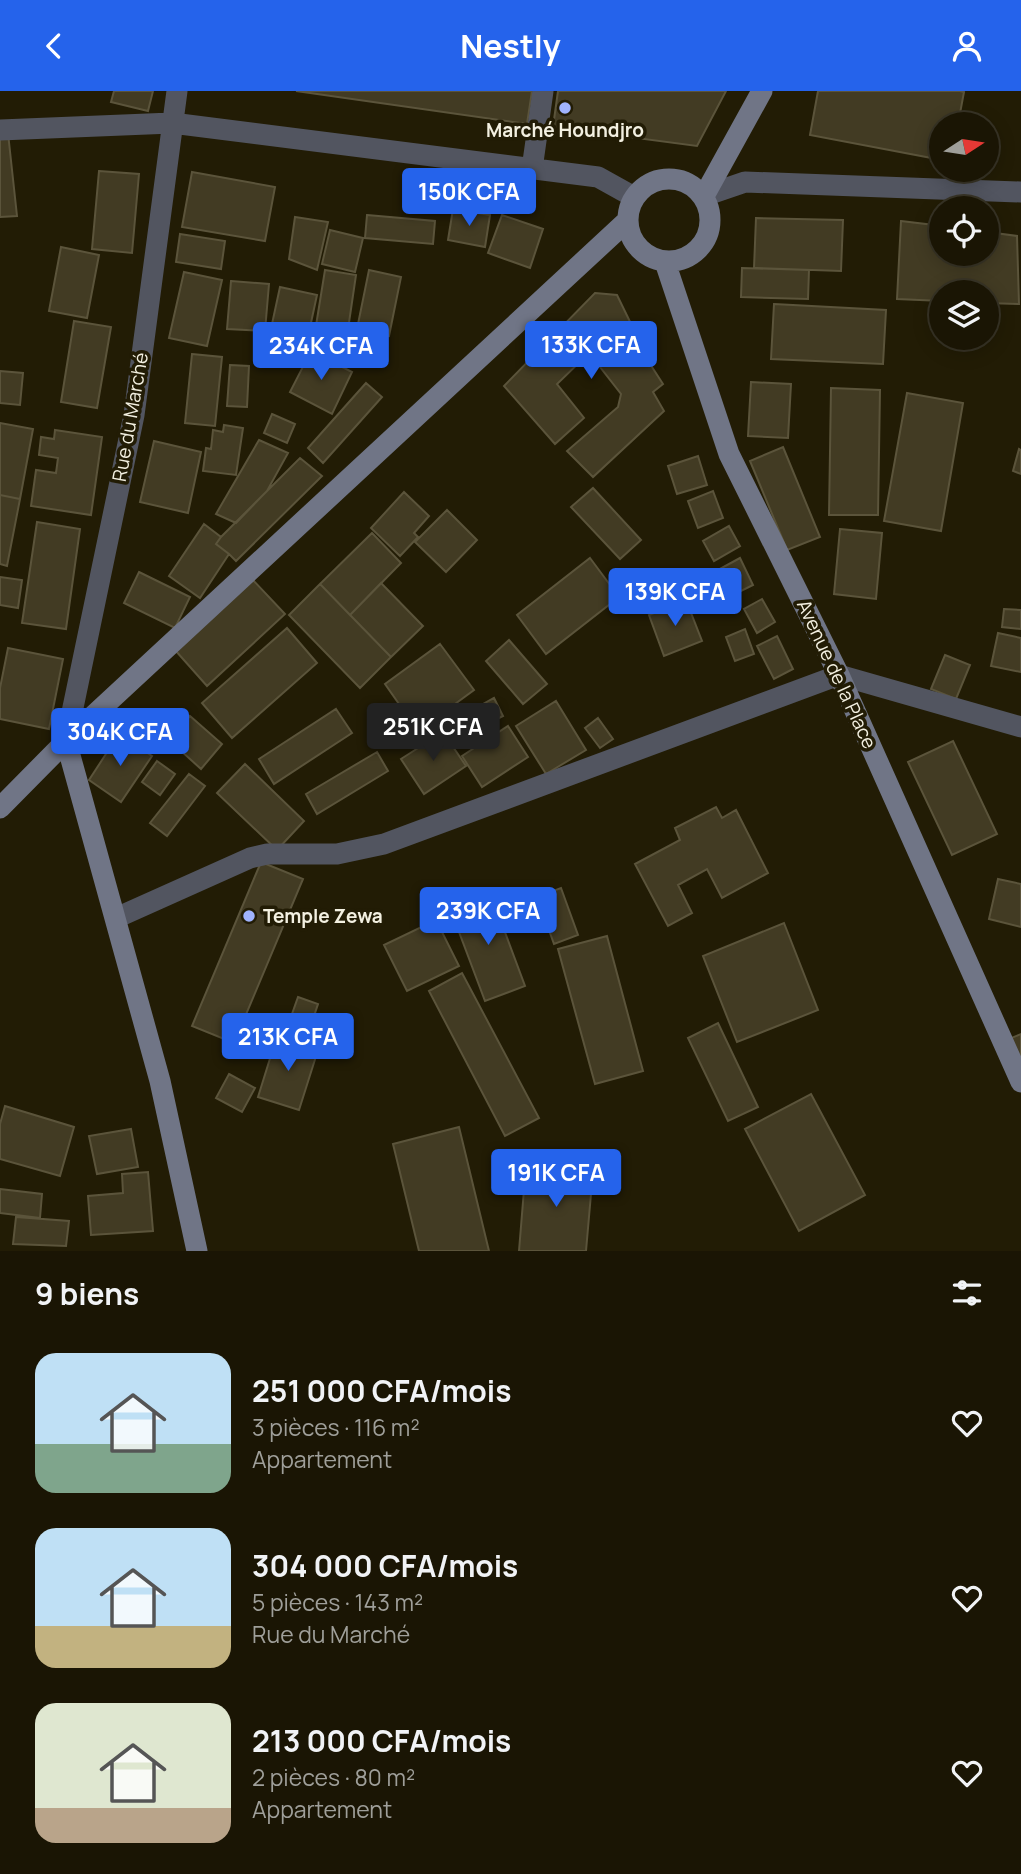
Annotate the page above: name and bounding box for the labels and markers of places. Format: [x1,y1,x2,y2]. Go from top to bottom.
marker: Marché Houndjro [557,100,573,116]
place label: Marché Houndjro [486,117,644,143]
pin: 150K CFA [397,169,541,228]
pin: 133K CFA [519,321,663,381]
pin: 234K CFA [249,323,393,382]
pin: 139K CFA [603,568,747,628]
pin: 251K CFA [361,703,505,763]
pin: 304K CFA [48,709,192,768]
pin: 239K CFA [416,887,560,947]
place label: Temple Zewa [263,903,383,929]
marker: Temple Zewa [241,908,257,924]
pin: 213K CFA [216,1013,360,1073]
pin: 191K CFA [484,1149,628,1209]

